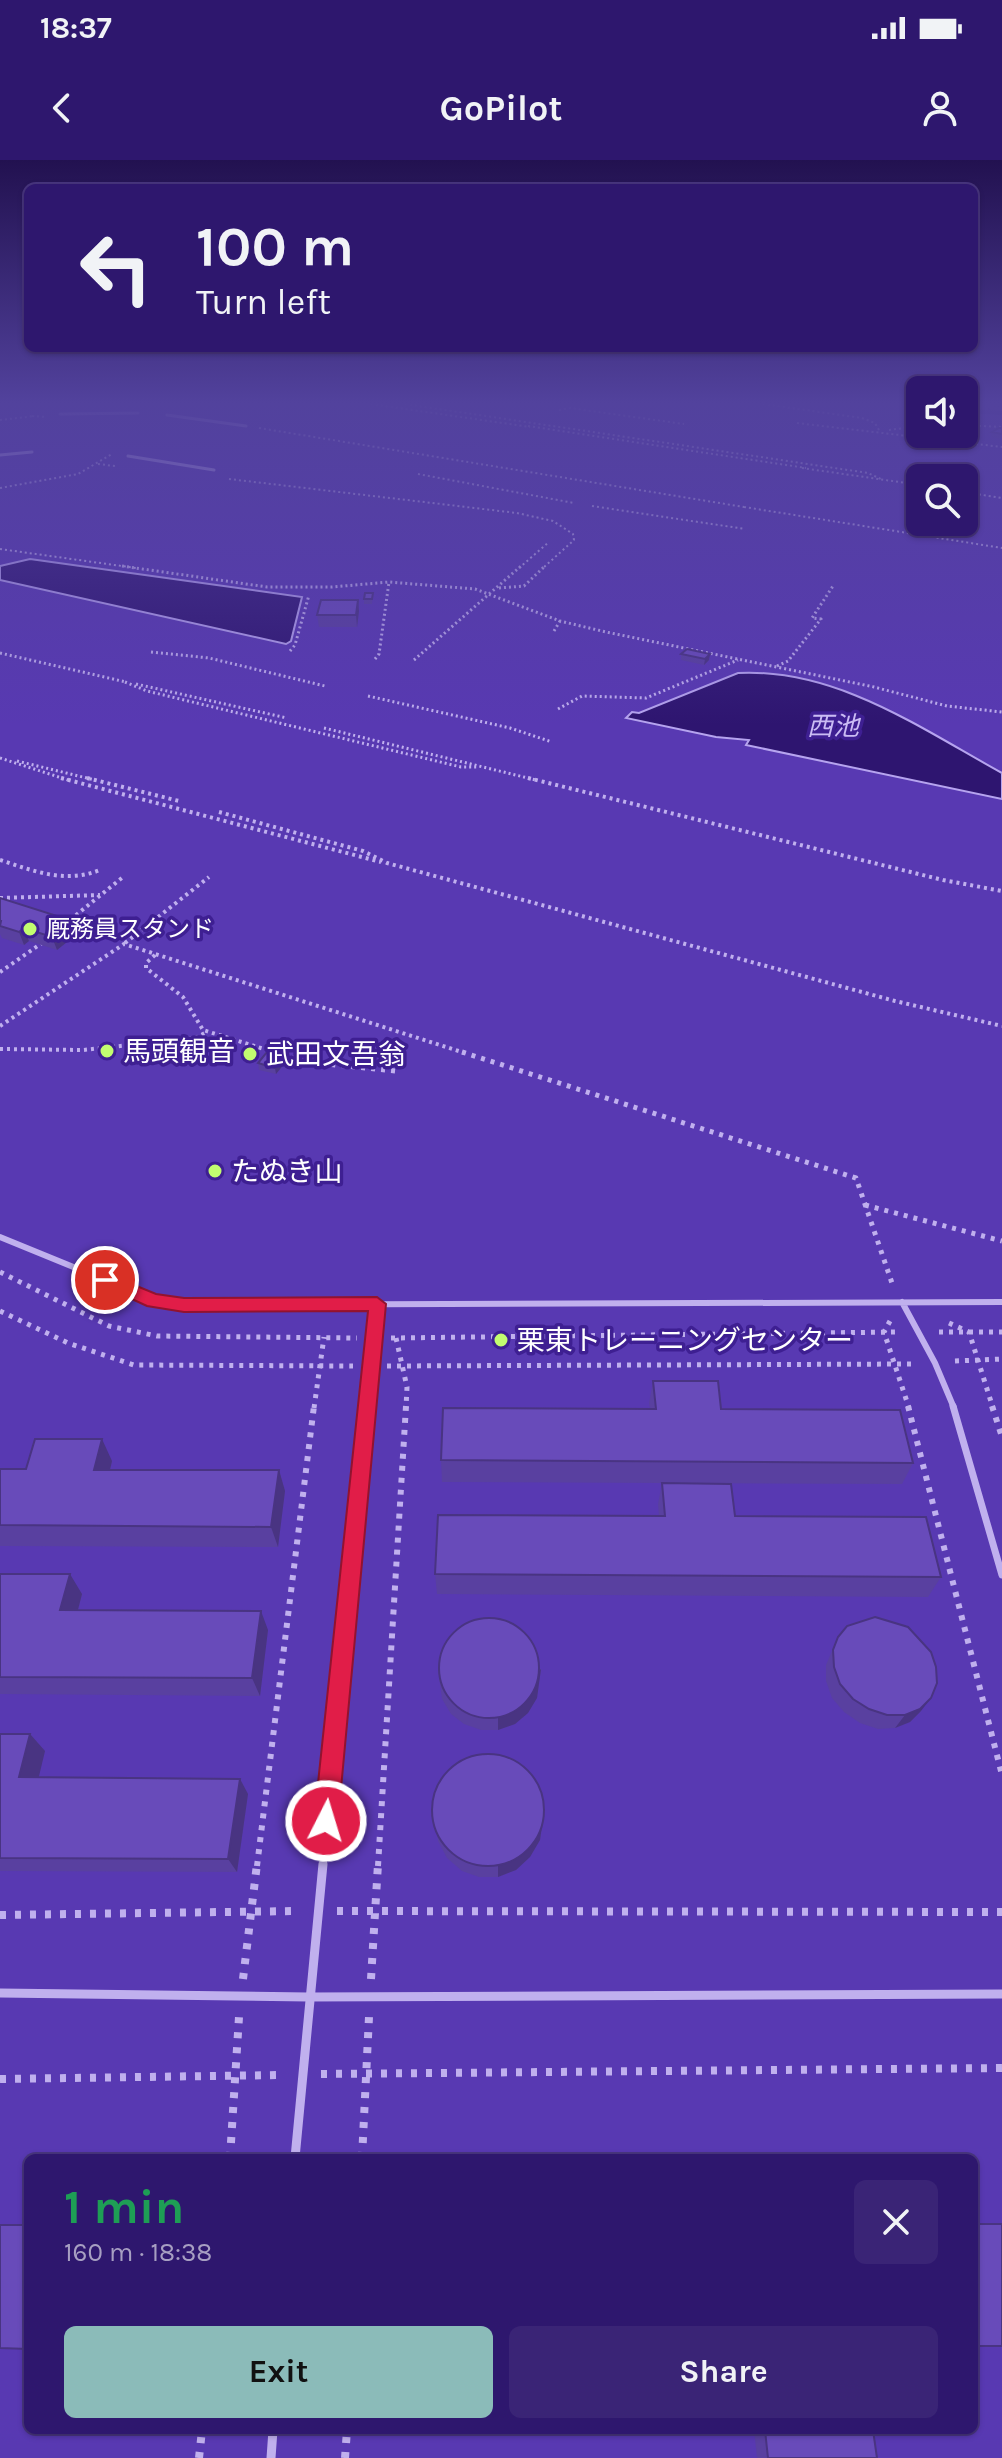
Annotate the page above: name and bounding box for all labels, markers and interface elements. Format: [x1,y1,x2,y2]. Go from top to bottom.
text: 18:37 [40,10,112,46]
icon: back [40,86,84,130]
icon: person [918,86,962,130]
text: GoPilot [440,87,563,129]
text: 100 m [196,214,354,279]
icon: left [64,216,168,320]
text: Turn left [196,281,331,323]
map controls [906,376,978,536]
button: sound [906,376,978,448]
button: search [906,464,978,536]
water label: 西池 [807,711,862,742]
place label: 厩務員スタンド [46,915,214,943]
marker: 厩務員スタンド [21,920,39,938]
place label: 馬頭観音 [123,1035,235,1068]
place label: 武田文吾翁 [266,1038,406,1071]
marker: 馬頭観音 [98,1042,116,1060]
marker: 武田文吾翁 [241,1045,259,1063]
place label: たぬき山 [231,1155,342,1188]
marker: たぬき山 [206,1162,224,1180]
pin [71,1246,139,1314]
icon: arrive [83,1258,127,1302]
place label: 栗東トレーニングセンター [517,1324,853,1357]
marker: 栗東トレーニングセンター [492,1331,510,1349]
position arrow [284,1779,368,1863]
text: 1 min [64,2179,184,2235]
button: close [854,2180,938,2264]
text: 160 m · 18:38 [64,2237,212,2268]
button: Exit [64,2326,493,2418]
button: Share [509,2326,938,2418]

